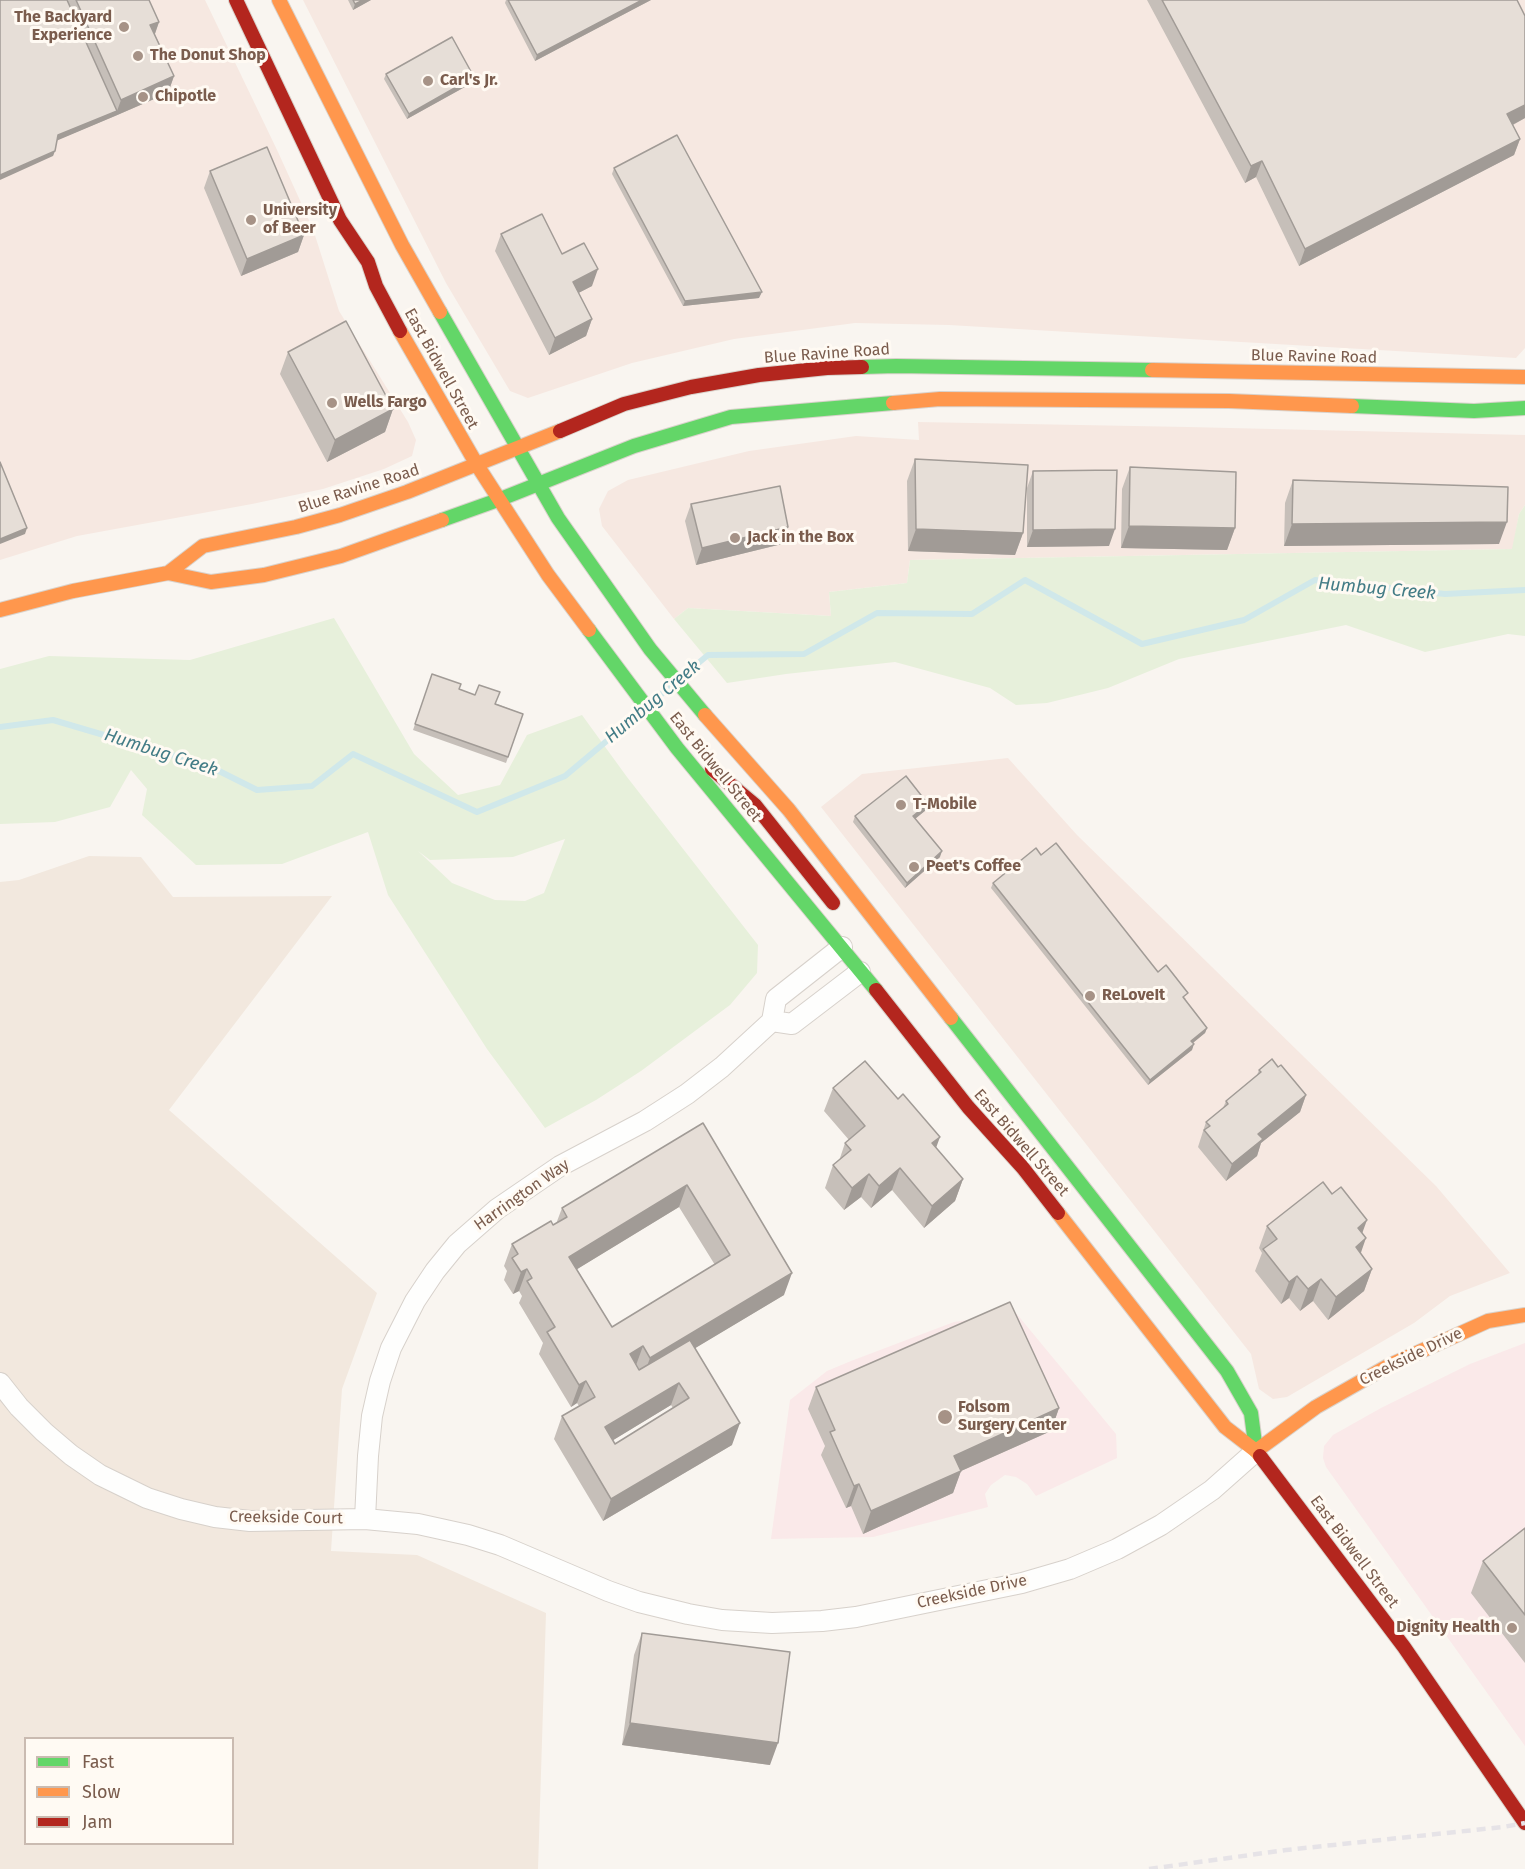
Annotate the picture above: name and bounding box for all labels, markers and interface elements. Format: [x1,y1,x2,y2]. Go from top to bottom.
place label: The Backyard Experience [14,8,112,46]
marker: The Backyard Experience [117,20,131,34]
place label: The Donut Shop [150,46,266,66]
marker: The Donut Shop [131,49,145,63]
place label: Carl's Jr. [440,71,498,91]
marker: Carl's Jr. [421,74,435,88]
place label: Chipotle [155,87,216,107]
marker: Chipotle [136,90,150,104]
place label: University of Beer [263,201,337,239]
marker: University of Beer [244,213,258,227]
street label: East Bidwell Street [400,305,482,433]
street label: Blue Ravine Road [763,340,891,368]
street label: Blue Ravine Road [1251,346,1377,368]
place label: Wells Fargo [344,393,427,413]
marker: Wells Fargo [325,396,339,410]
street label: Blue Ravine Road [296,460,422,518]
place label: Jack in the Box [747,528,854,548]
marker: Jack in the Box [728,531,742,545]
water label: Humbug Creek [1317,573,1437,605]
water label: Humbug Creek [601,656,705,748]
street label: East Bidwell Street [665,708,765,826]
water label: Humbug Creek [102,724,220,782]
place label: T-Mobile [913,795,977,815]
marker: T-Mobile [894,798,908,812]
place label: Peet's Coffee [926,857,1021,877]
marker: Peet's Coffee [907,860,921,874]
place label: ReLoveIt [1102,986,1165,1006]
marker: ReLoveIt [1083,989,1097,1003]
street label: East Bidwell Street [969,1086,1073,1200]
street label: Harrington Way [471,1155,573,1235]
street label: Creekside Drive [1356,1324,1466,1390]
place label: Folsom Surgery Center [958,1398,1066,1436]
marker: Folsom Surgery Center [936,1408,954,1426]
street label: East Bidwell Street [1306,1492,1402,1612]
street label: Creekside Court [229,1507,343,1529]
street label: Creekside Drive [915,1571,1029,1613]
place label: Dignity Health [1396,1618,1500,1638]
marker: Dignity Health [1505,1621,1519,1635]
legend [24,1737,234,1845]
text: Fast [82,1751,114,1773]
text: Slow [82,1781,120,1803]
text: Jam [82,1811,113,1833]

